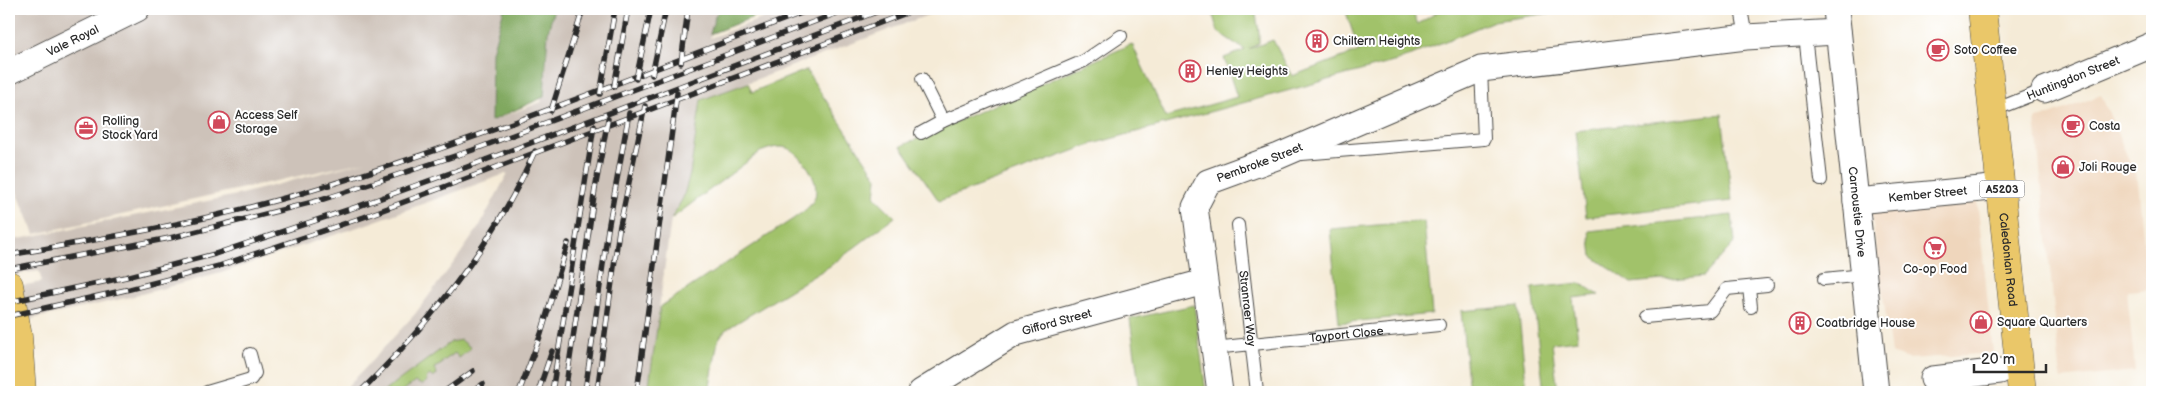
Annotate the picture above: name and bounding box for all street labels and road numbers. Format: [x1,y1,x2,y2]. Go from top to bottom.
street label: Vale Royal [44,22,101,60]
street label: Huntingdon Street [2025,53,2122,104]
street label: Pembroke Street [1215,140,1305,186]
street label: Carnoustie Drive [1845,166,1869,258]
road number: A5203 [1980,180,2024,198]
street label: Kember Street [1888,183,1968,206]
street label: Caledonian Road [1995,212,2020,307]
street label: Stranraer Way [1235,270,1259,348]
street label: Gifford Street [1020,306,1094,339]
street label: Tayport Close [1309,324,1384,346]

